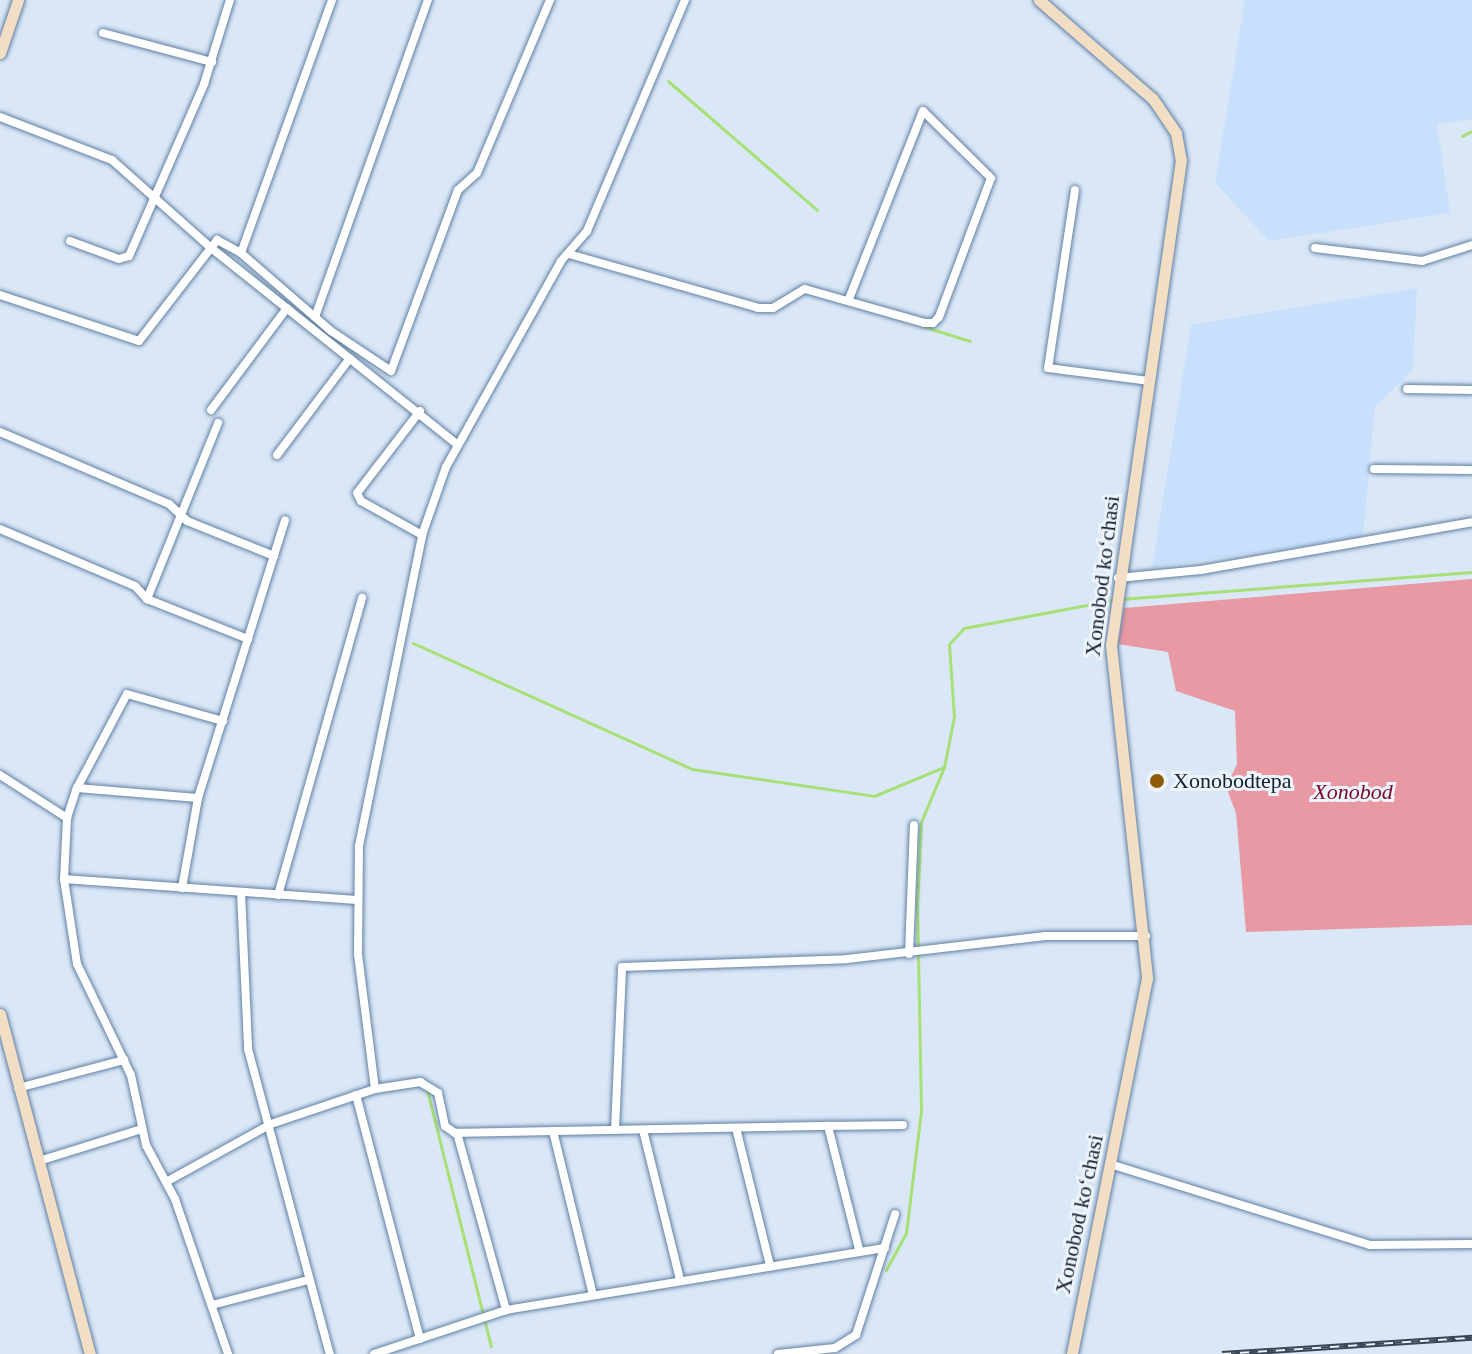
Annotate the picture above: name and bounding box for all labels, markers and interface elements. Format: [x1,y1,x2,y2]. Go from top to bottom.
street label: Xonobod koʻchasi [1079,494,1125,658]
place label: Xonobodtepa [1173,768,1292,794]
marker: Xonobodtepa [1148,772,1166,790]
park label: Xonobod [1313,779,1393,805]
street label: Xonobod koʻchasi [1049,1132,1109,1296]

